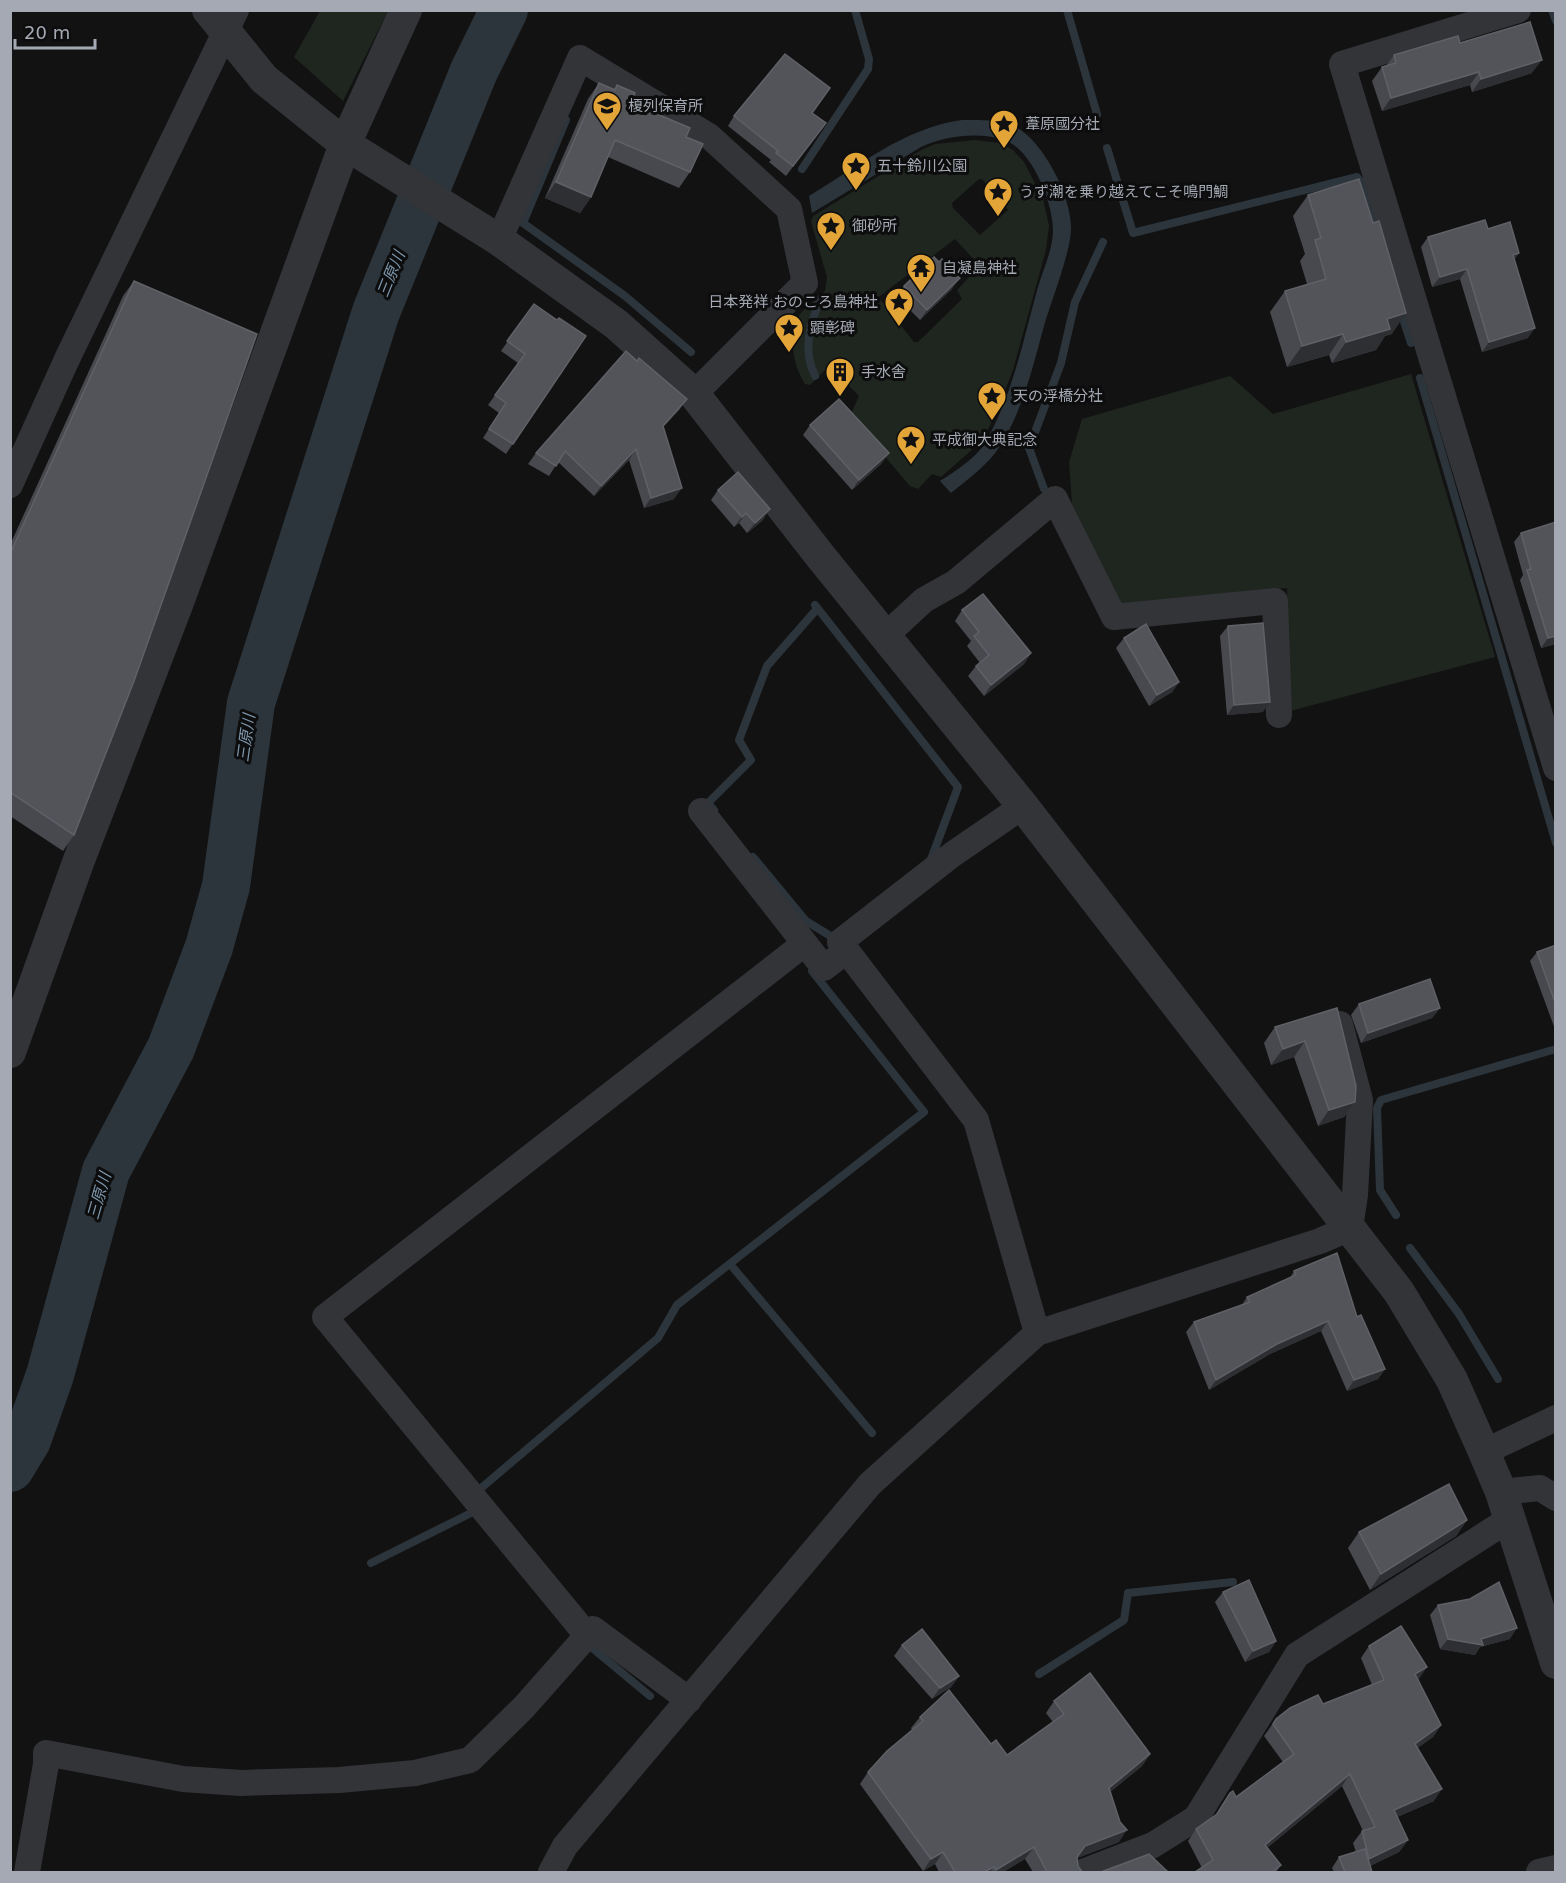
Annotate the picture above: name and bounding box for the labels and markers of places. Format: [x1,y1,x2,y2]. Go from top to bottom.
school or university icon: 榎列保育所 [591,90,623,132]
place label: 榎列保育所 [628,97,703,115]
place icon: 葦原國分社 [988,108,1020,150]
place label: 葦原國分社 [1025,115,1100,133]
place icon: 五十鈴川公園 [840,150,872,192]
place label: 五十鈴川公園 [877,157,967,175]
place icon: うず潮を乗り越えてこそ鳴門鯛 [982,176,1014,218]
place label: うず潮を乗り越えてこそ鳴門鯛 [1019,183,1228,201]
place icon: 御砂所 [815,210,847,252]
place label: 御砂所 [852,217,897,235]
temple icon: 自凝島神社 [905,252,937,294]
place label: 自凝島神社 [942,259,1017,277]
place icon: 日本発祥 おのころ島神社 [883,286,915,328]
place label: 日本発祥 おのころ島神社 [708,293,878,311]
place icon: 顕彰碑 [773,312,805,354]
place label: 顕彰碑 [810,319,855,337]
building icon: 手水舎 [824,356,856,398]
place label: 手水舎 [861,363,906,381]
place icon: 天の浮橋分社 [976,380,1008,422]
place label: 天の浮橋分社 [1013,387,1103,405]
place icon: 平成御大典記念 [895,424,927,466]
place label: 平成御大典記念 [932,431,1037,449]

